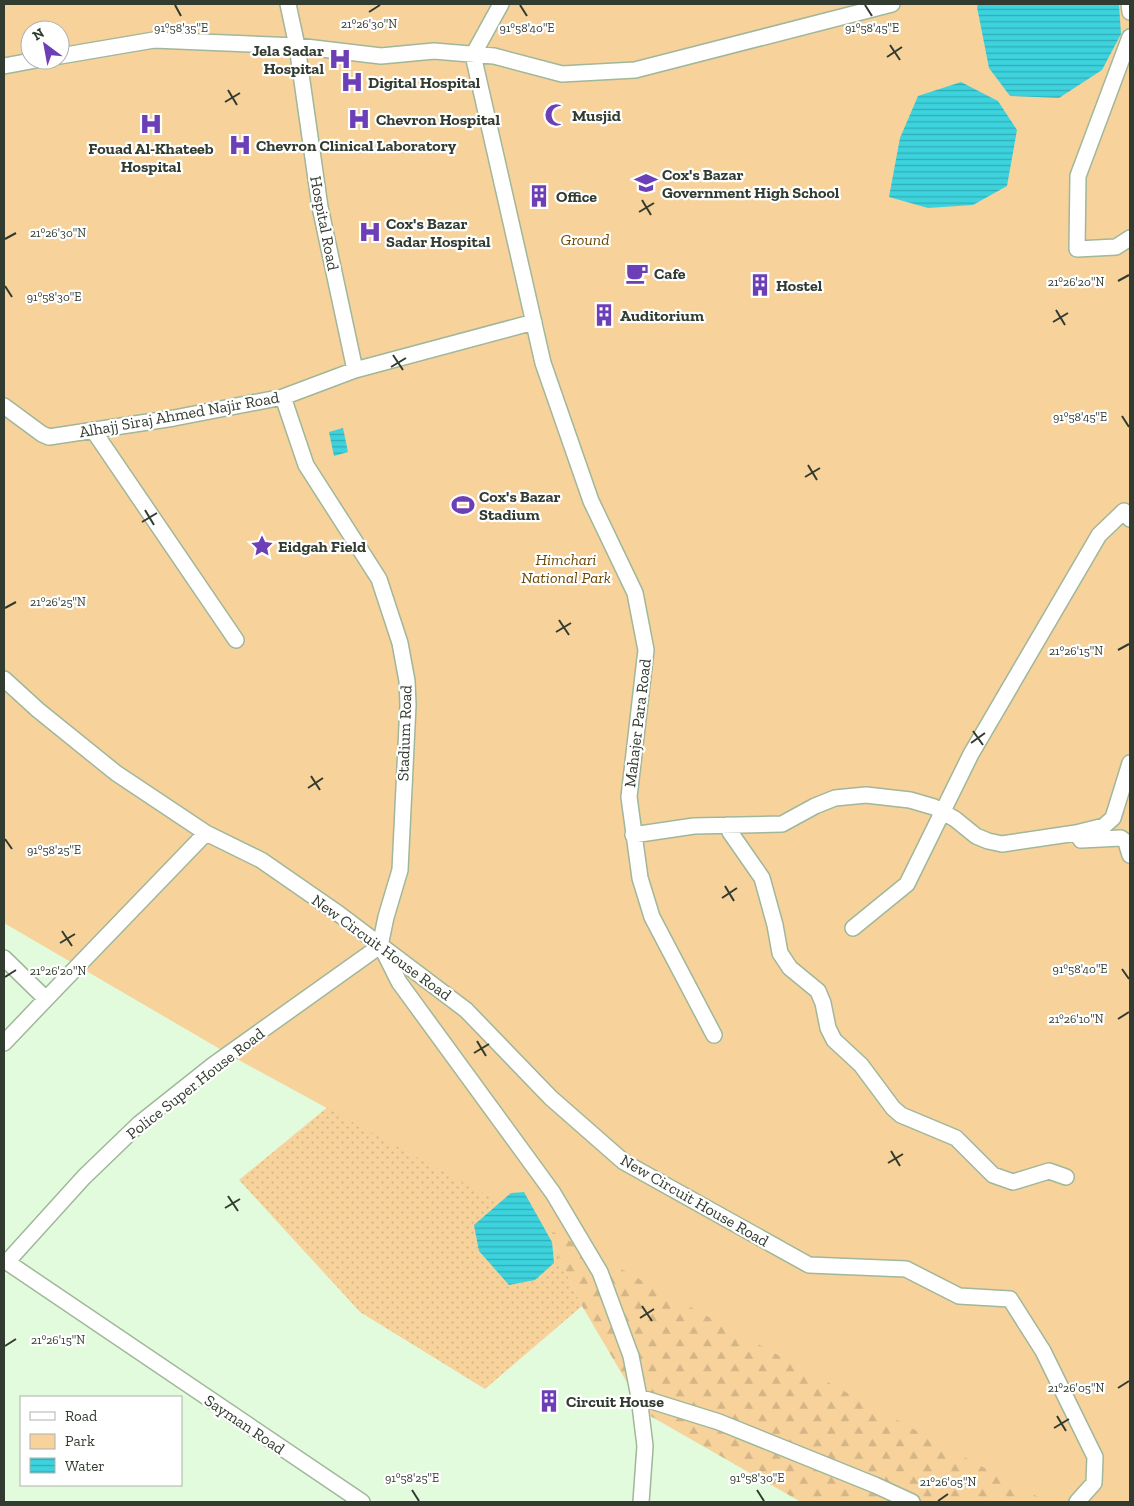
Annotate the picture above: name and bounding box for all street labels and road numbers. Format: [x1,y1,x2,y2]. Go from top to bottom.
street label: Hospital Road [306,174,343,272]
street label: Alhajj Siraj Ahmed Najir Road [78,387,281,441]
street label: Mahajer Para Road [620,658,655,788]
street label: Stadium Road [393,684,416,781]
street label: New Circuit House Road [308,890,455,1005]
street label: Police Super House Road [123,1024,268,1143]
street label: New Circuit House Road [617,1150,772,1251]
street label: Sayman Road [201,1391,289,1458]

